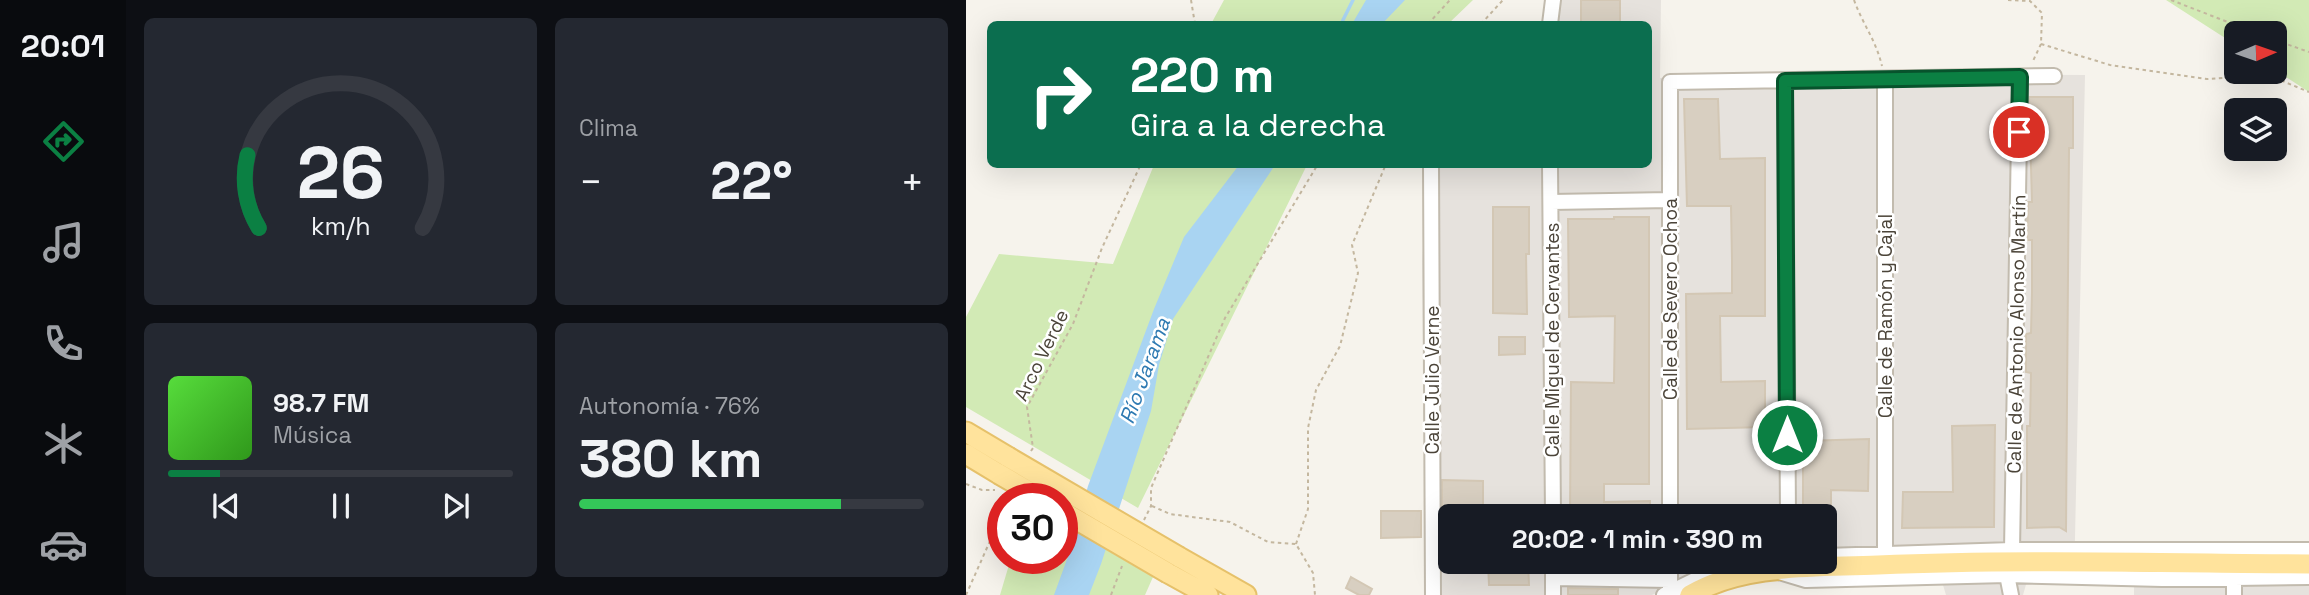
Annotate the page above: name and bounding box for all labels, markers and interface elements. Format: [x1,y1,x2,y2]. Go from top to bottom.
north arrow [2224,21,2287,84]
map controls [2224,21,2287,161]
text: 20:01 [21,26,105,66]
text: 220 m [1130,44,1274,106]
icon: right [1015,49,1106,140]
button: layers [2224,98,2287,161]
pin [1989,102,2049,162]
text: Gira a la derecha [1130,105,1385,145]
text: Clima [579,113,638,143]
icon: arrive [2000,113,2038,151]
icon: directions [39,117,88,166]
text: 26 [296,126,385,219]
text: 22° [710,148,793,214]
text: − [579,158,603,206]
text: + [900,158,924,206]
street label: Calle de Antonio Alonso Martín [2002,194,2031,474]
street label: Calle de Severo Ochoa [1658,198,1683,400]
text: km/h [311,209,370,241]
street label: Calle de Ramón y Cajal [1873,214,1898,418]
icon: music [39,218,88,267]
street label: Calle Miguel de Cervantes [1540,222,1565,458]
street label: Arco Verde [1008,305,1074,405]
street label: Calle Julio Verne [1420,305,1445,455]
water label: Río Jarama [1113,313,1176,427]
icon: phone [39,319,88,368]
text: 98.7 FM [273,386,369,420]
text: Autonomía · 76% [579,391,760,421]
position arrow [1750,398,1824,472]
icon: climate [39,419,88,468]
text: Música [273,420,352,450]
text: 380 km [579,426,762,492]
speed limit sign: 30 [987,483,1078,574]
icon: previous [207,487,245,525]
icon: pause [322,487,360,525]
icon: next [437,487,475,525]
icon: car [39,520,88,569]
text: 20:02 · 1 min · 390 m [1512,522,1763,556]

